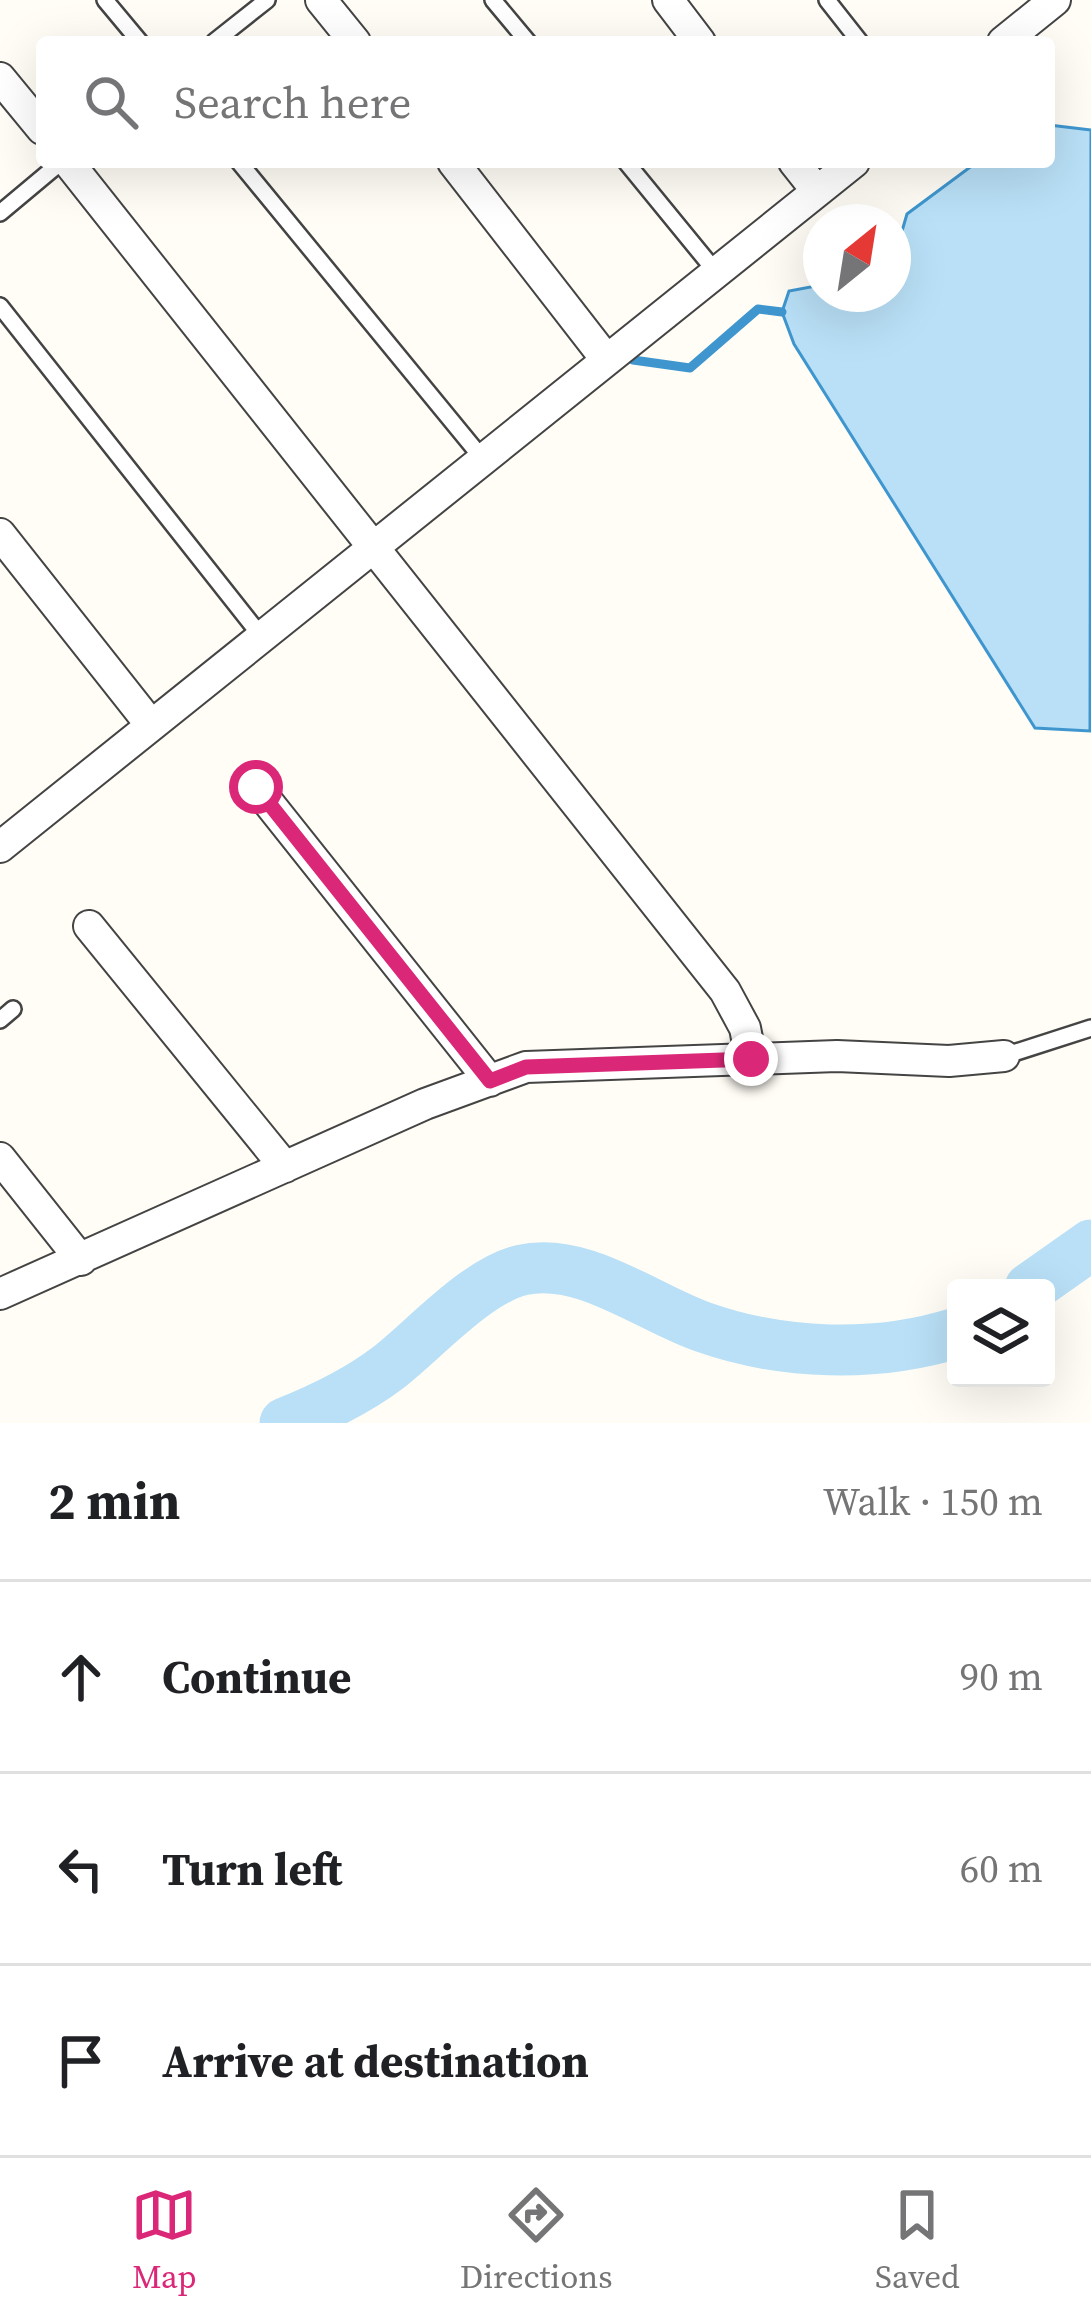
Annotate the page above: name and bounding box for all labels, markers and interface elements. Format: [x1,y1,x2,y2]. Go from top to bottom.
search box [36,36,1055,168]
icon: search [78,69,144,135]
text: Search here [174,71,411,133]
north arrow [803,204,911,312]
route start [229,760,283,814]
route end [724,1032,778,1086]
map controls [947,1279,1055,1387]
button: layers [947,1279,1055,1387]
text: 2 min [48,1466,180,1536]
text: Walk · 150 m [823,1475,1043,1528]
icon: ahead [48,1644,114,1710]
text: Continue [162,1646,351,1708]
text: 90 m [960,1650,1043,1703]
icon: left [48,1836,114,1902]
text: Turn left [162,1838,342,1900]
text: 60 m [960,1842,1043,1895]
icon: arrive [48,2028,114,2094]
text: Arrive at destination [162,2030,589,2092]
tab: Map [131,2182,197,2299]
tab: Directions [460,2182,613,2299]
tab: Saved [875,2182,960,2299]

